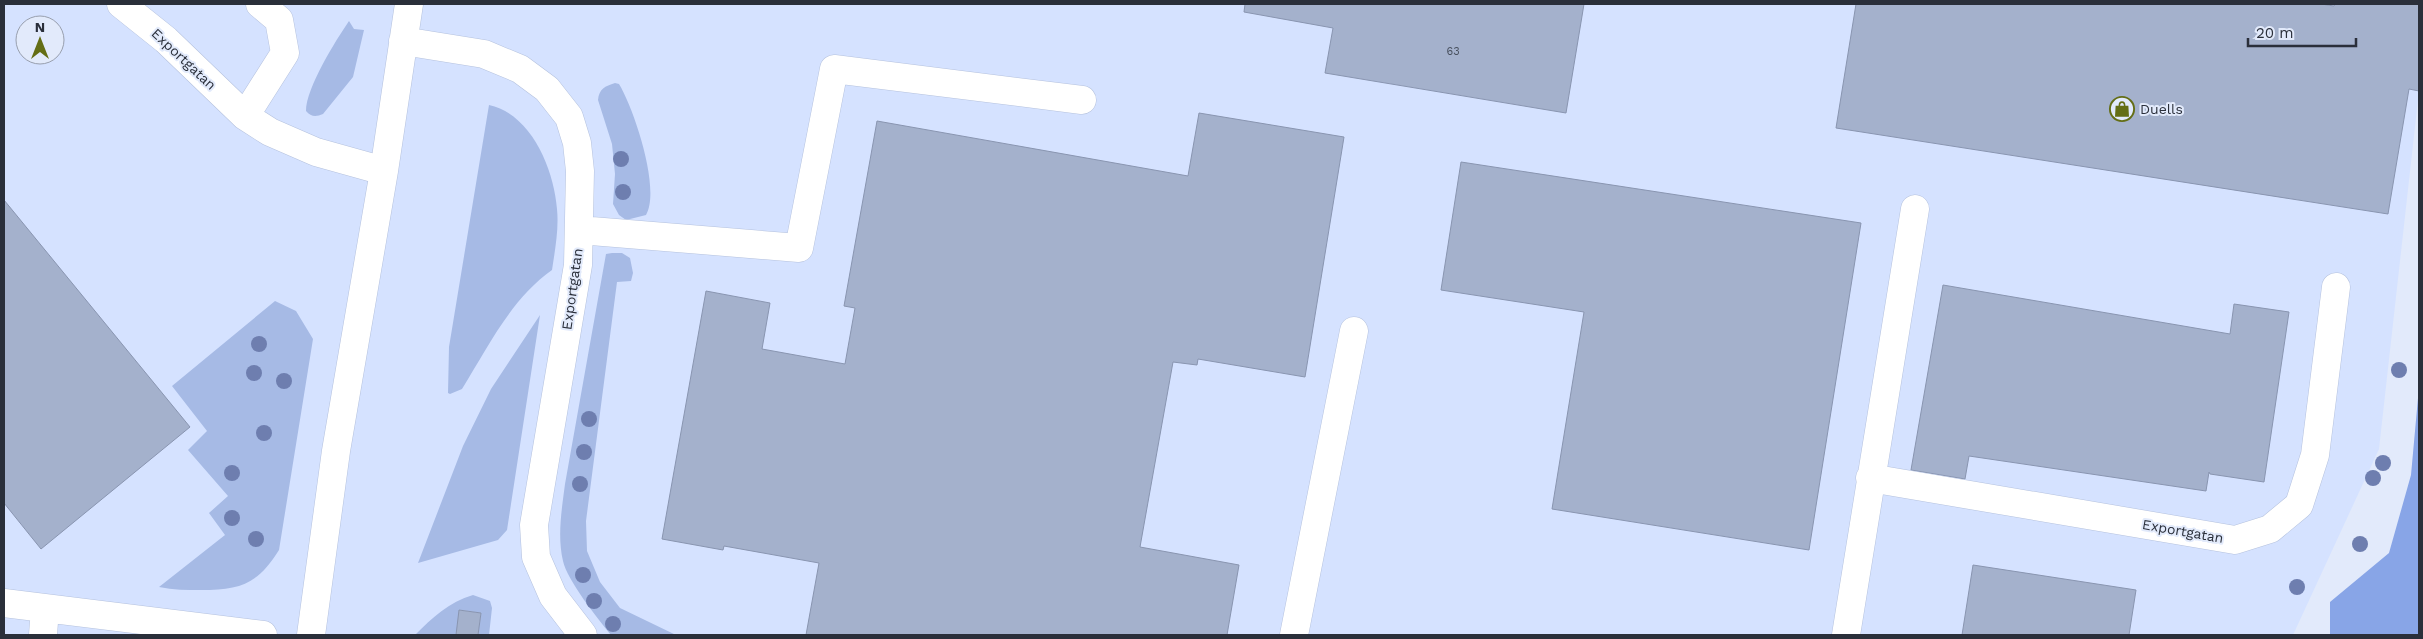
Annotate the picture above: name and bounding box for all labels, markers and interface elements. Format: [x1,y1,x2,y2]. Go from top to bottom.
north arrow [15,15,65,65]
scale bar [2248,15,2356,47]
text: N [35,19,45,35]
text: 20 m [2256,24,2294,42]
street label: Exportgatan [148,25,220,93]
house number: 63 [1446,45,1460,58]
shop icon: Duells [2109,96,2135,122]
place label: Duells [2140,101,2183,117]
street label: Exportgatan [558,247,586,331]
street label: Exportgatan [2141,516,2225,546]

